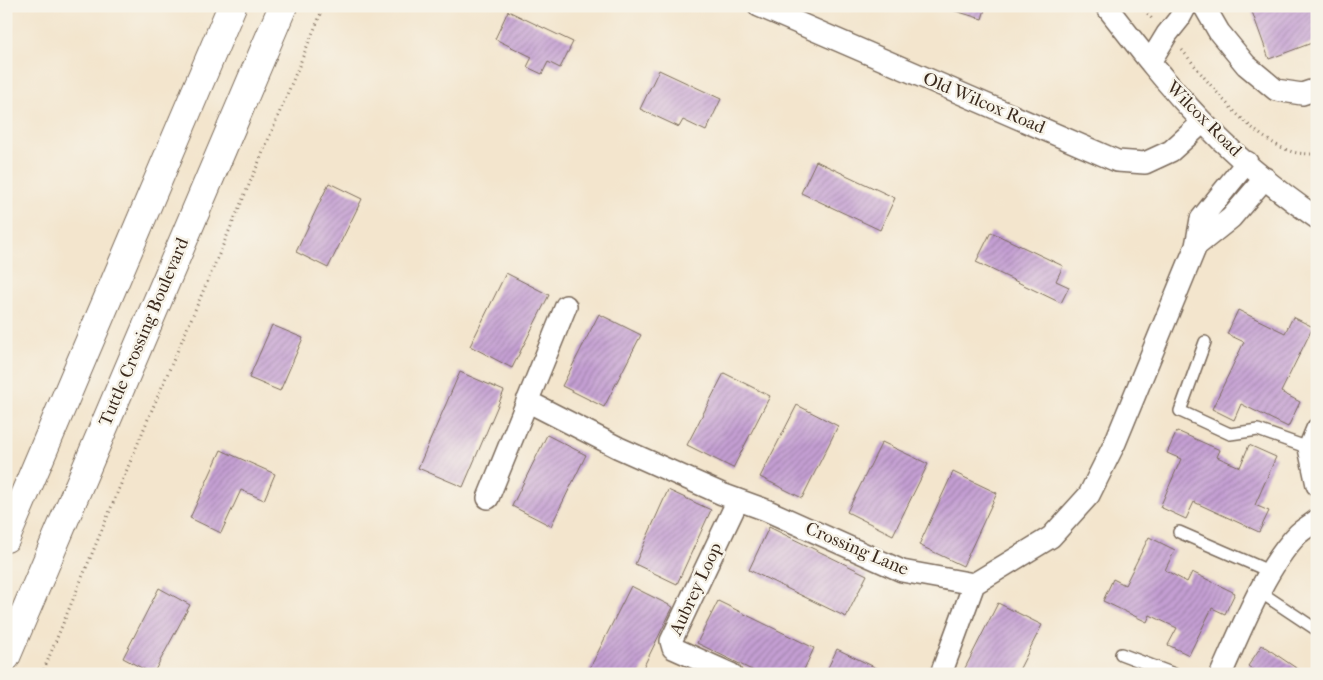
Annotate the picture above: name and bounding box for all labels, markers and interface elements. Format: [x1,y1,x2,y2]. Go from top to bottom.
street label: Old Wilcox Road [920,68,1048,138]
street label: Wilcox Road [1161,76,1246,161]
street label: Tuttle Crossing Boulevard [95,235,193,429]
street label: Crossing Lane [802,518,912,580]
street label: Aubrey Loop [665,539,727,639]

